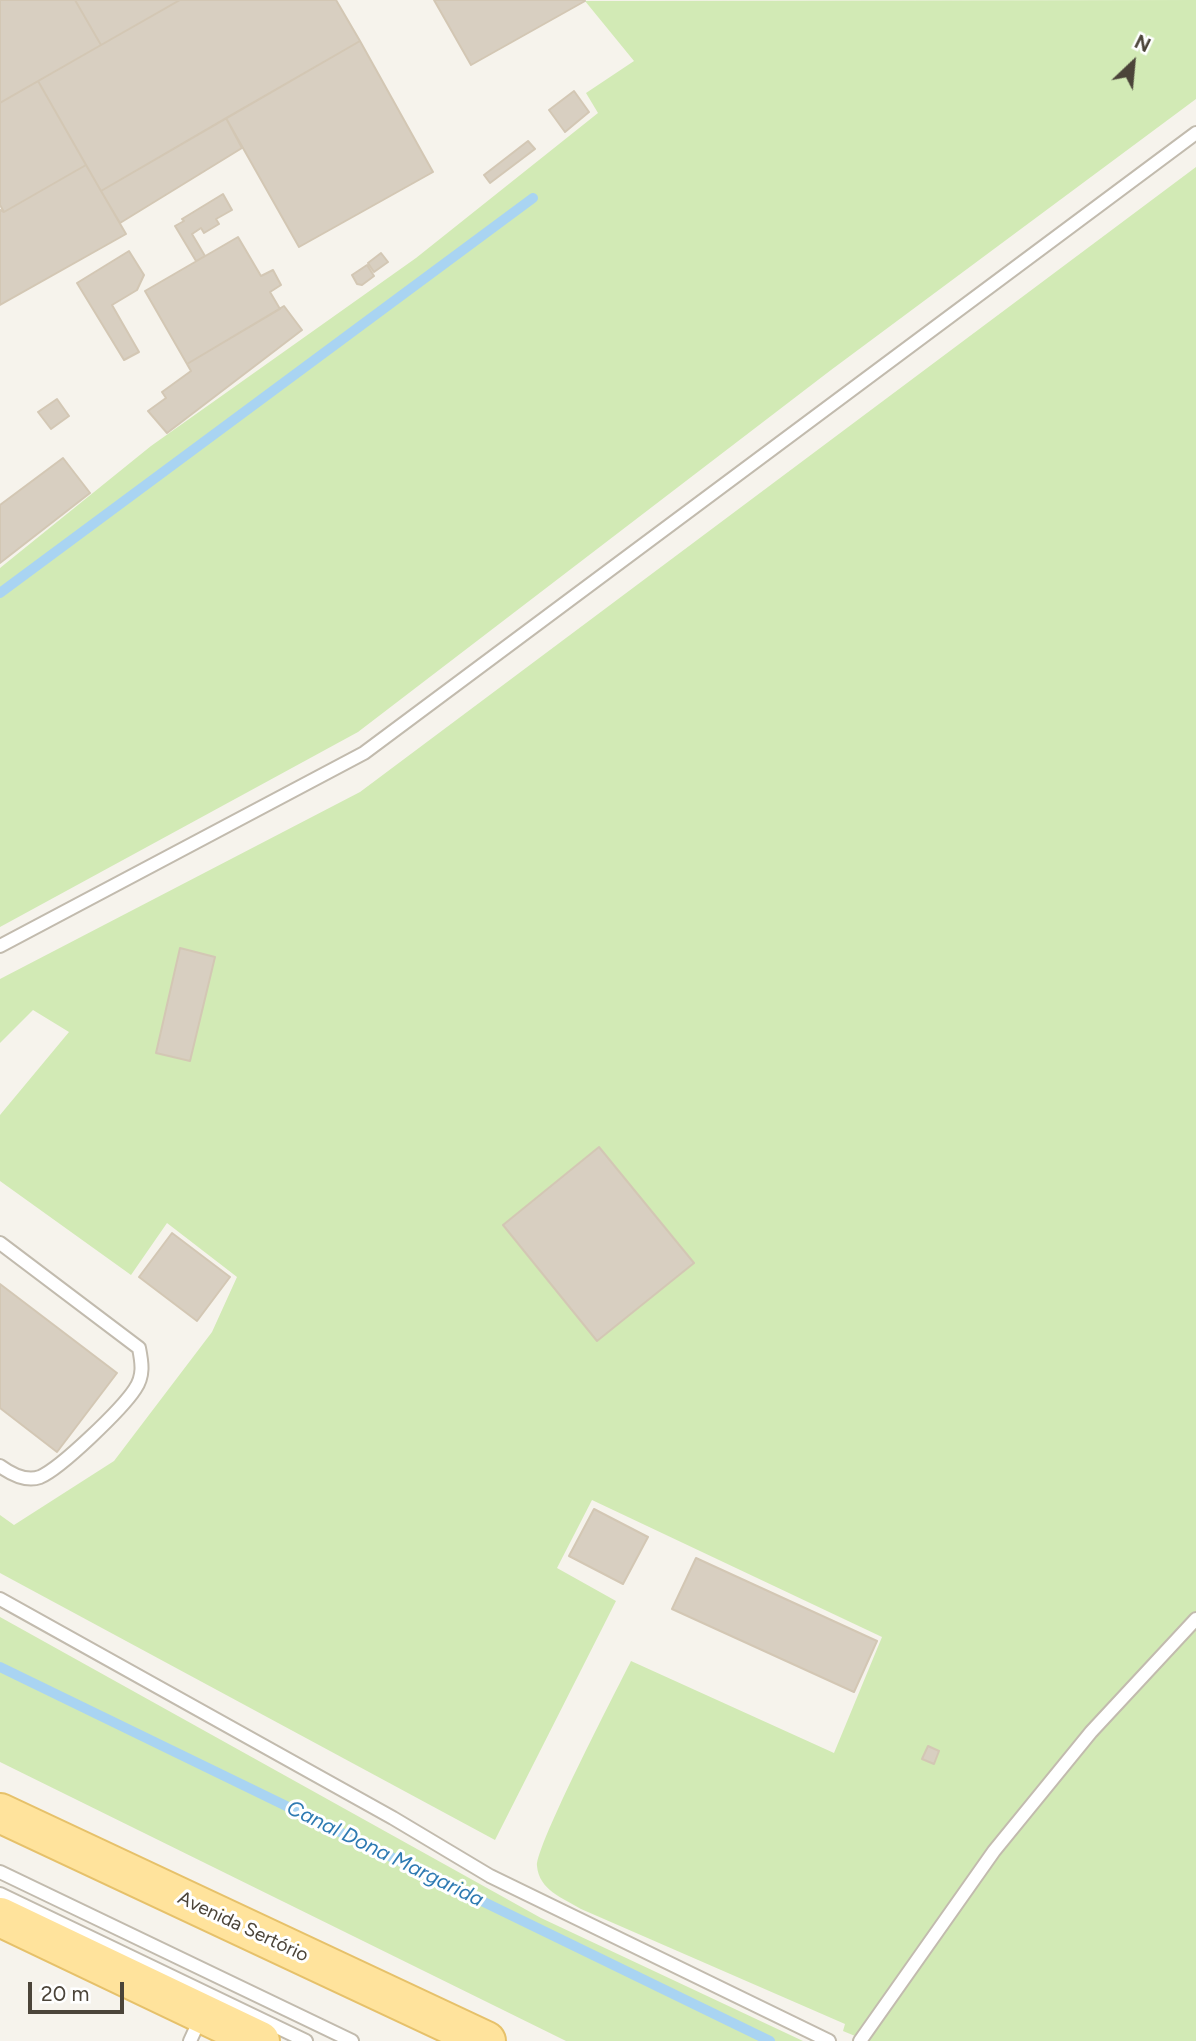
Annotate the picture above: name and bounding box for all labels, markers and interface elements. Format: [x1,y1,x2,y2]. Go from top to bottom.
north arrow [1098,28,1168,98]
text: N [1131,30,1154,57]
water label: Canal Dona Margarida [282,1795,488,1913]
street label: Avenida Sertório [174,1887,312,1967]
scale bar [32,1968,128,2012]
text: 20 m [41,1981,89,2006]

